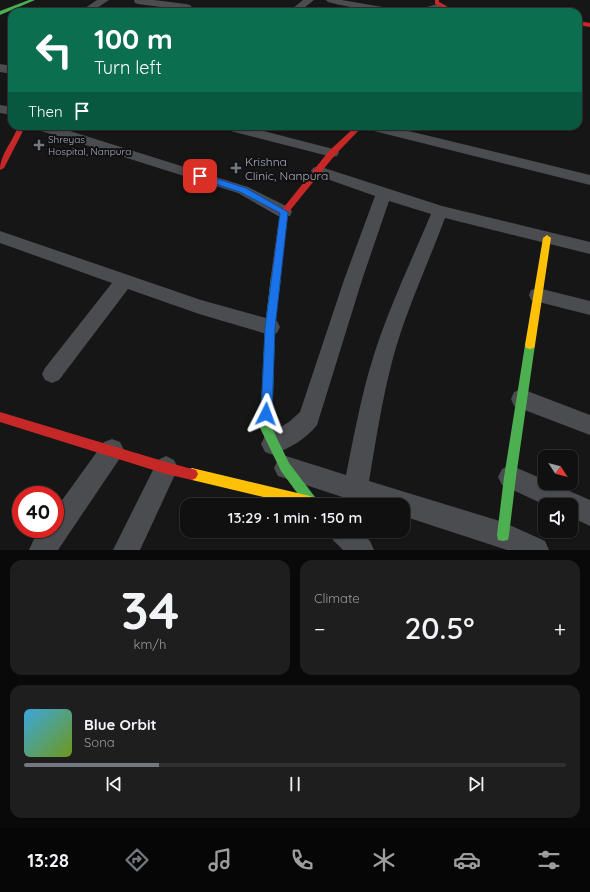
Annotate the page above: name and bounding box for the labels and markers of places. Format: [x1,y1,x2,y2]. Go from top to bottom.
place label: Shreyas Hospital, Nanpura [48,133,131,158]
marker: Shreyas Hospital, Nanpura [33,139,45,151]
place label: Krishna Clinic, Nanpura [245,154,328,183]
pin [183,159,217,193]
marker: Krishna Clinic, Nanpura [230,162,242,174]

